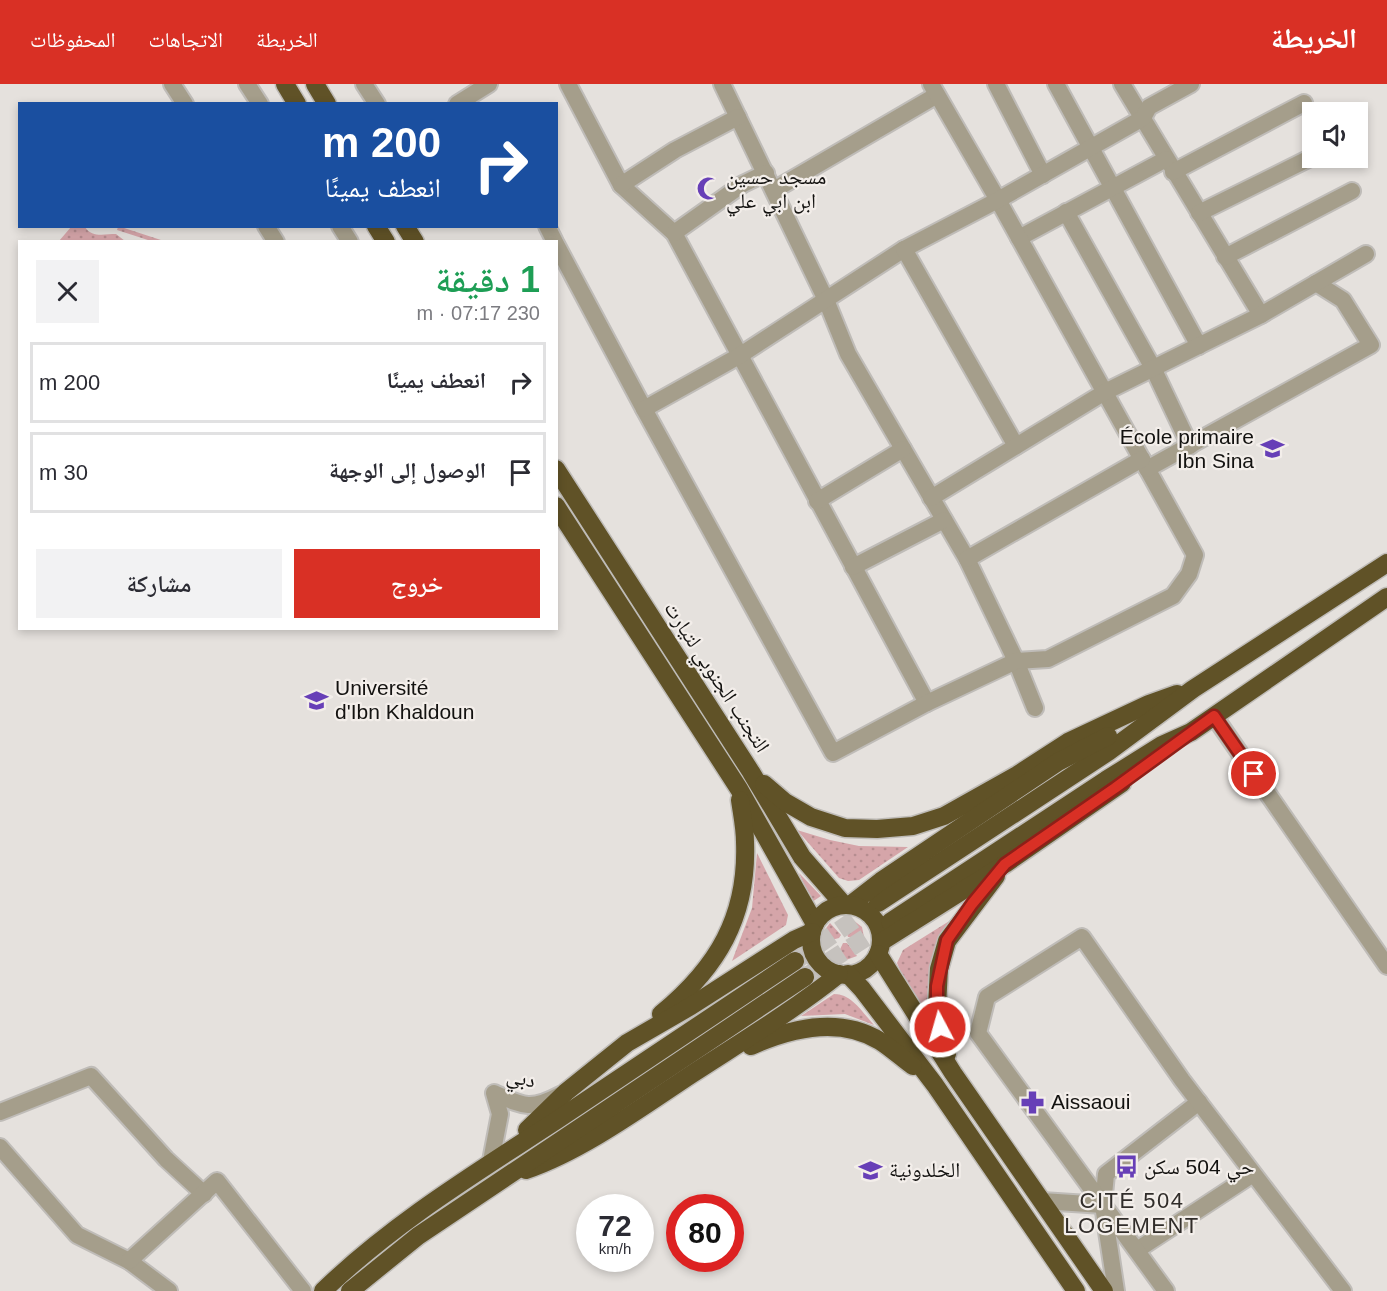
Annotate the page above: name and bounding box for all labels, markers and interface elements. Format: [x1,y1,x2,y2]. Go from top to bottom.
text: الخريطة [1271,23,1357,54]
text: المحفوظات [30,28,115,51]
text: الاتجاهات [148,28,223,51]
text: الخريطة [256,28,318,51]
map controls [1302,102,1368,168]
button: sound [1302,102,1368,168]
text: 200 m [322,119,441,166]
icon: right [462,126,540,204]
place label: مسجد حسين ابن ابي علي [726,165,826,217]
text: انعطف يمينًا [325,173,441,203]
mosque icon: مسجد حسين ابن ابي علي [695,176,721,202]
text: 1 دقيقة [435,259,540,300]
button: close [36,260,99,323]
text: 230 m · 07:17 [417,302,540,324]
icon: right [504,366,537,399]
text: انعطف يمينًا [387,368,486,393]
text: 200 m [39,370,100,395]
place label: École primaire Ibn Sina [1120,425,1254,472]
school or university icon: École primaire Ibn Sina [1259,436,1285,462]
icon: arrive [504,456,537,489]
text: الوصول إلى الوجهة [329,458,486,483]
text: 30 m [39,460,88,485]
button: مشاركة [36,549,282,618]
button: خروج [294,549,540,618]
street label: التجنب الجنوبي لتيارت [656,597,775,759]
place label: Université d'Ibn Khaldoun [335,676,474,723]
school or university icon: Université d'Ibn Khaldoun [304,687,330,713]
pin [1228,748,1279,799]
icon: arrive [1237,757,1270,790]
position arrow [908,995,972,1059]
street label: دبي [504,1063,537,1097]
pharmacy icon: Aissaoui [1020,1089,1046,1115]
place label: Aissaoui [1051,1090,1130,1113]
bus stop icon: حي 504 سكن [1113,1154,1139,1180]
place label: حي 504 سكن [1144,1155,1254,1183]
school or university icon: الخلدونية [858,1157,884,1183]
place label: الخلدونية [889,1158,960,1181]
district label: CITÉ 504 LOGEMENT [1064,1188,1200,1238]
speed limit sign: 80 [666,1194,744,1272]
text: 72 [598,1209,632,1242]
text: km/h [599,1240,631,1257]

